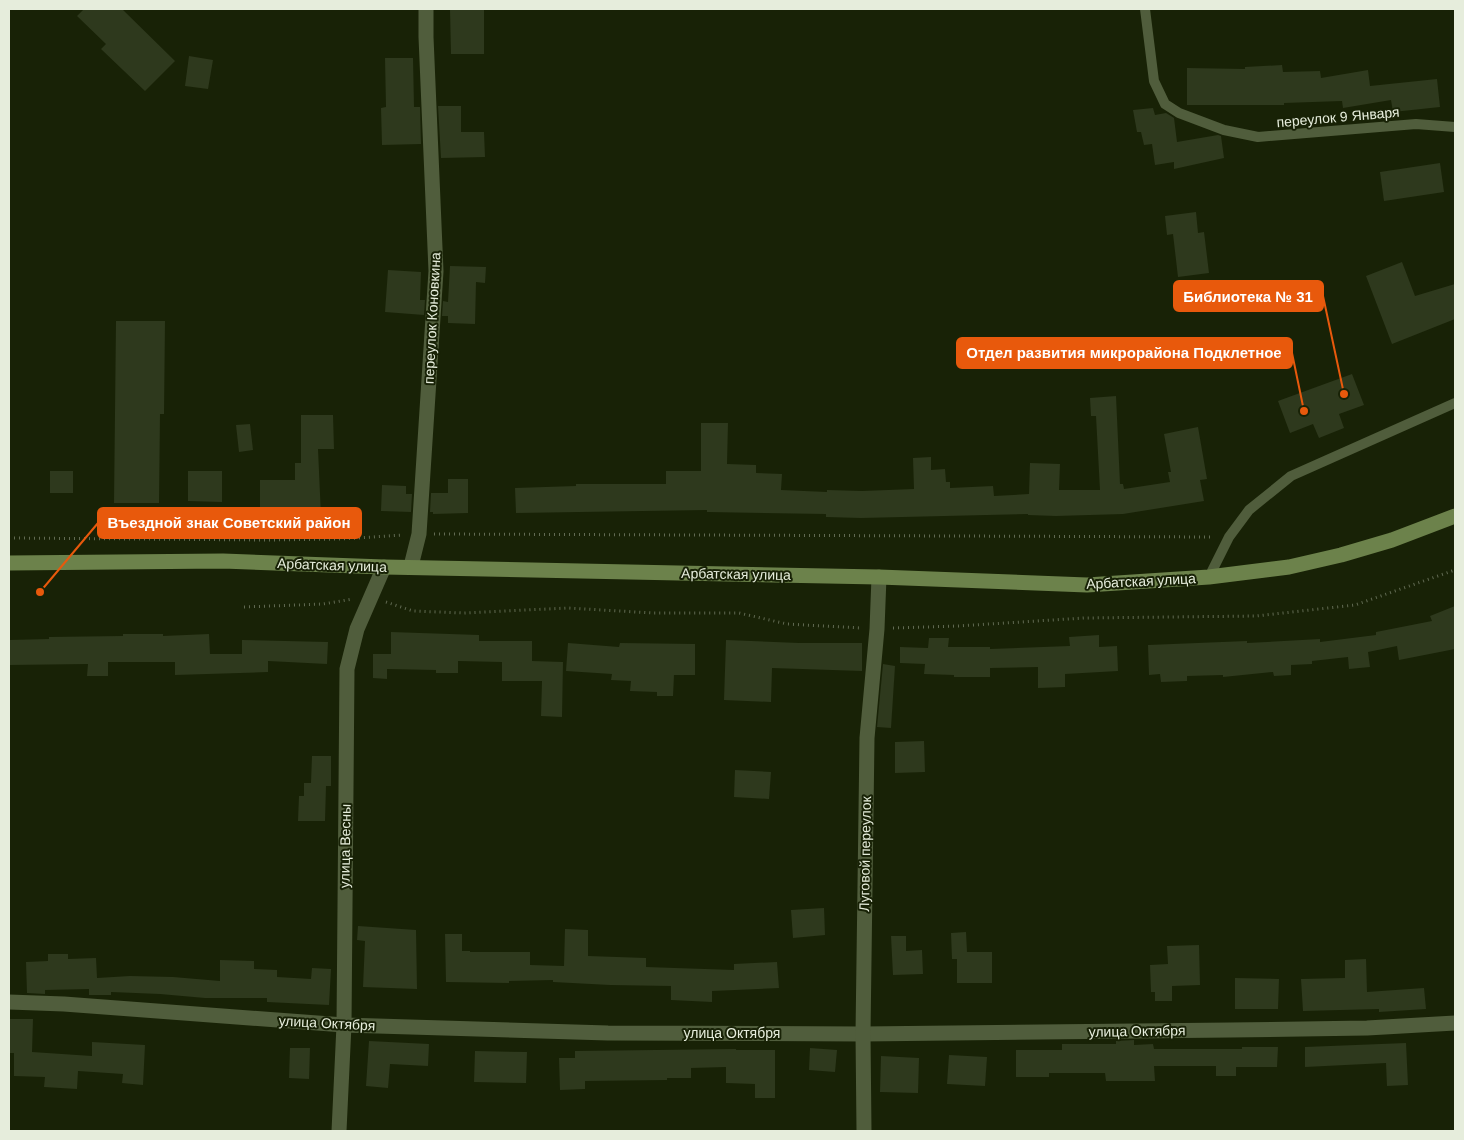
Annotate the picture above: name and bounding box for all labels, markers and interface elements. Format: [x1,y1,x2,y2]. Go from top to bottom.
street label: переулок 9 Января [1276,104,1400,130]
street label: переулок Коновкина [421,251,443,384]
callout: Библиотека № 31 [1174,281,1323,311]
text: Библиотека № 31 [1183,288,1313,305]
callout: Отдел развития микрорайона Подклетное [957,338,1292,368]
text: Отдел развития микрорайона Подклетное [966,344,1282,361]
callout: Въездной знак Советский район [98,508,361,538]
text: Въездной знак Советский район [108,514,350,531]
street label: Арбатская улица [277,555,387,575]
street label: Арбатская улица [681,565,791,583]
street label: Арбатская улица [1086,570,1196,592]
street label: Луговой переулок [856,795,874,912]
street label: улица Весны [336,804,354,888]
street label: улица Октября [278,1012,376,1034]
street label: улица Октября [1088,1022,1186,1040]
street label: улица Октября [684,1025,780,1041]

